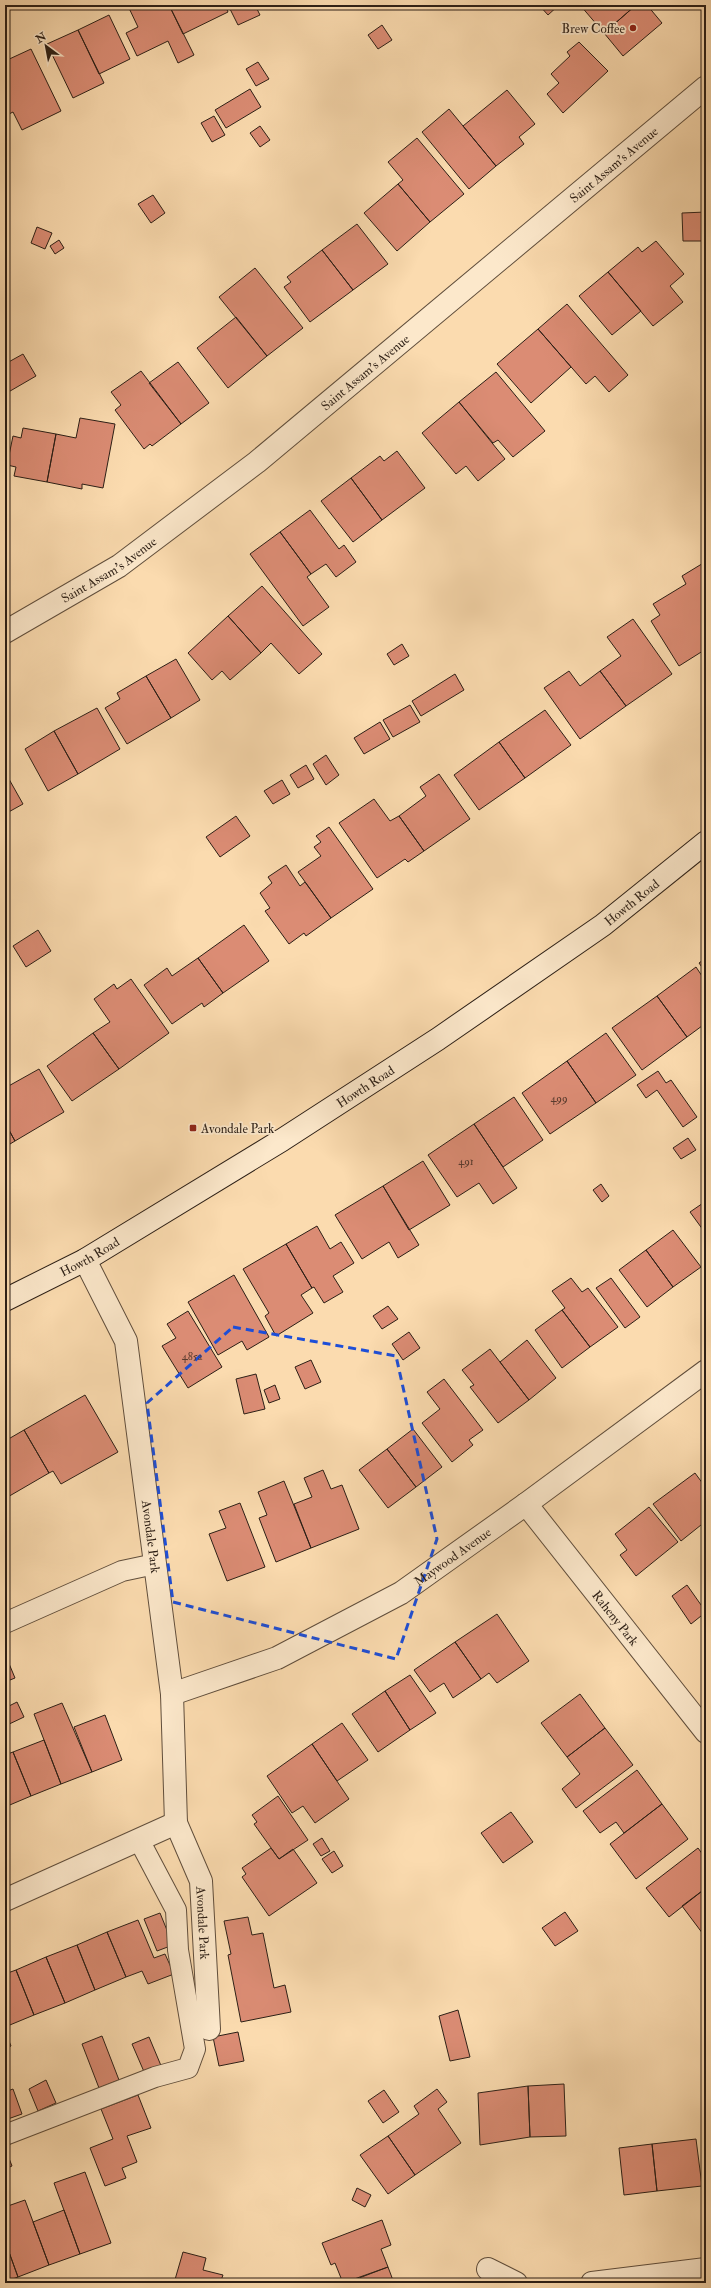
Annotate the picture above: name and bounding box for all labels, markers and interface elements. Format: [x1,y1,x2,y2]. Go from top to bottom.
place label: Brew Coffee [561,21,626,37]
marker: Brew Coffee [628,23,638,33]
north arrow [26,26,66,66]
text: N [32,29,50,47]
street label: Saint Assam's Avenue [567,123,662,207]
street label: Saint Assam's Avenue [318,331,413,414]
street label: Saint Assam's Avenue [58,533,160,607]
street label: Howth Road [601,876,663,930]
street label: Howth Road [334,1062,398,1112]
house number: 499 [550,1092,568,1105]
place label: Avondale Park [200,1121,275,1137]
marker: Avondale Park [188,1123,198,1133]
house number: 491 [458,1155,474,1168]
street label: Howth Road [57,1234,123,1280]
house number: 485a [182,1350,203,1363]
street label: Avondale Park [138,1498,163,1575]
street label: Maywood Avenue [411,1524,495,1590]
street label: Raheny Park [588,1588,642,1650]
street label: Avondale Park [192,1885,212,1961]

